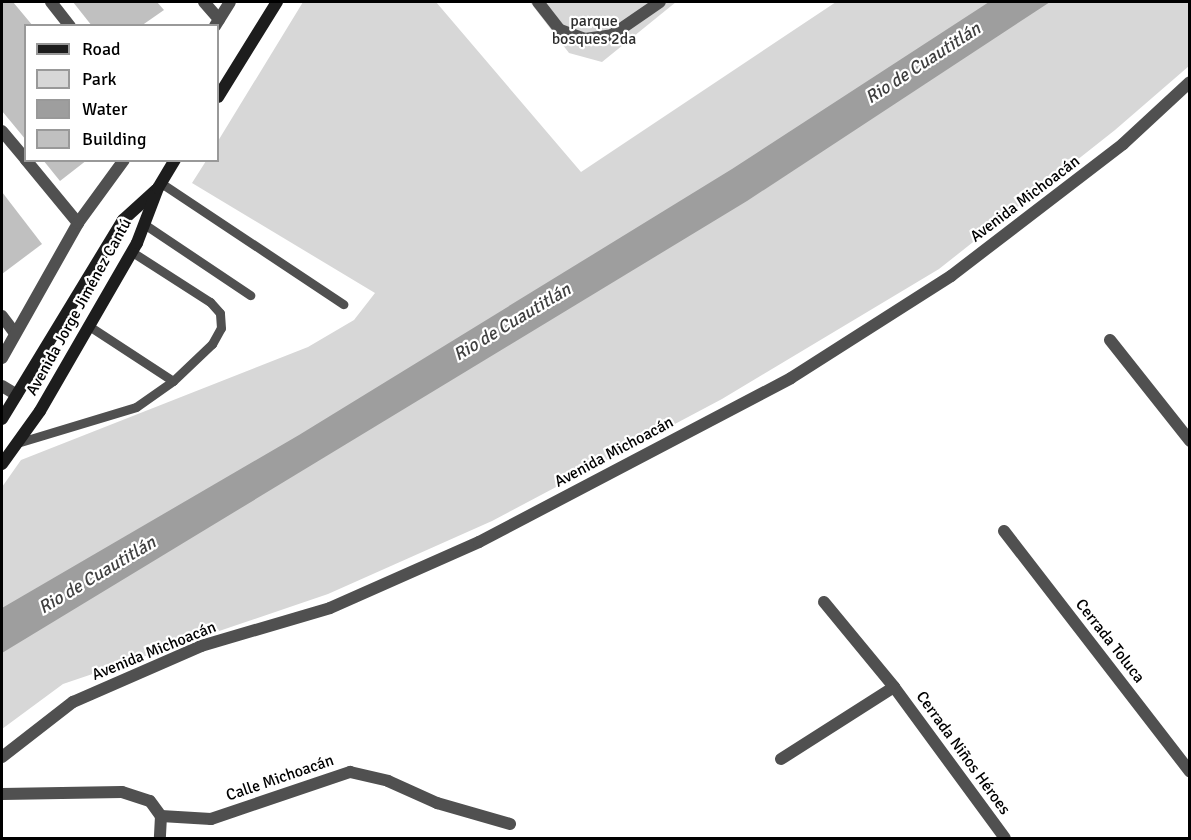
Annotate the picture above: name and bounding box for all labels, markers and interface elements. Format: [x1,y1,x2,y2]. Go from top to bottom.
park label: parque bosques 2da [552,11,636,49]
water label: Rio de Cuautitlán [861,18,985,108]
legend [24,24,219,162]
text: Road [82,38,121,60]
text: Park [82,68,117,90]
text: Water [82,98,127,120]
text: Building [82,128,146,150]
street label: Avenida Michoacán [966,152,1084,246]
street label: Avenida Jorge Jiménez Cantú [22,215,136,399]
water label: Rio de Cuautitlán [449,279,575,365]
street label: Avenida Michoacán [551,413,677,491]
water label: Rio de Cuautitlán [34,532,160,618]
street label: Cerrada Toluca [1071,595,1149,687]
street label: Avenida Michoacán [89,617,219,685]
street label: Cerrada Niños Héroes [912,688,1014,818]
street label: Calle Michoacán [224,751,336,805]

